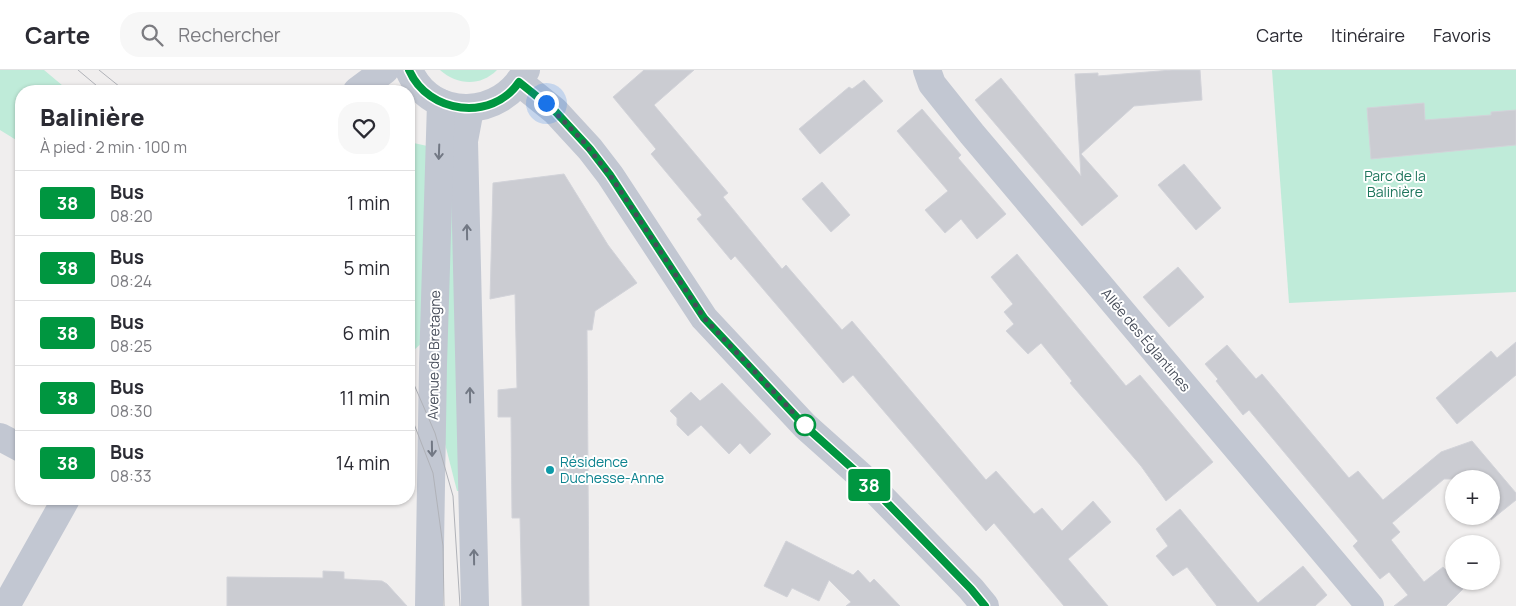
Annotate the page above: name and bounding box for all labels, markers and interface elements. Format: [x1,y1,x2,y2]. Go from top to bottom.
search box [120,12,470,57]
text: Carte [25,18,90,51]
icon: search [138,21,166,49]
text: Rechercher [178,22,281,48]
text: Carte [1256,23,1303,47]
text: Itinéraire [1331,23,1405,47]
text: Favoris [1433,23,1491,47]
your location [534,91,559,116]
text: Balinière [40,100,145,133]
button: heart [338,102,390,154]
text: À pied · 2 min · 100 m [40,136,187,158]
one-way arrow [434,144,444,160]
park label: Parc de la Balinière [1364,166,1426,201]
text: Bus [110,179,144,205]
text: 1 min [347,190,390,216]
text: 38 [57,191,78,215]
text: 08:20 [110,205,153,227]
one-way arrow [462,225,471,241]
text: Bus [110,244,144,270]
text: 5 min [343,255,390,281]
text: 38 [57,256,78,280]
text: 08:24 [110,270,152,292]
street label: Allée des Églantines [1097,284,1195,395]
street label: Avenue de Bretagne [423,290,444,420]
text: Bus [110,309,144,335]
text: 6 min [343,320,390,346]
text: 38 [57,321,78,345]
text: 08:25 [110,335,152,357]
text: Bus [110,374,144,400]
text: 11 min [340,385,390,411]
text: 38 [57,386,78,410]
one-way arrow [466,387,475,403]
text: 08:30 [110,400,152,422]
unlabelled marker [794,414,816,436]
text: Bus [110,439,144,465]
one-way arrow [428,440,437,456]
text: 14 min [336,450,390,476]
text: 38 [57,451,78,475]
place label: Résidence Duchesse-Anne [560,452,664,487]
marker: Résidence Duchesse-Anne [544,464,556,476]
text: 08:33 [110,465,152,487]
line badge: 38 [846,469,892,501]
map controls [1445,470,1500,590]
button: + [1445,470,1500,525]
text: 38 [858,473,880,497]
button: − [1445,535,1500,590]
one-way arrow [469,550,479,566]

